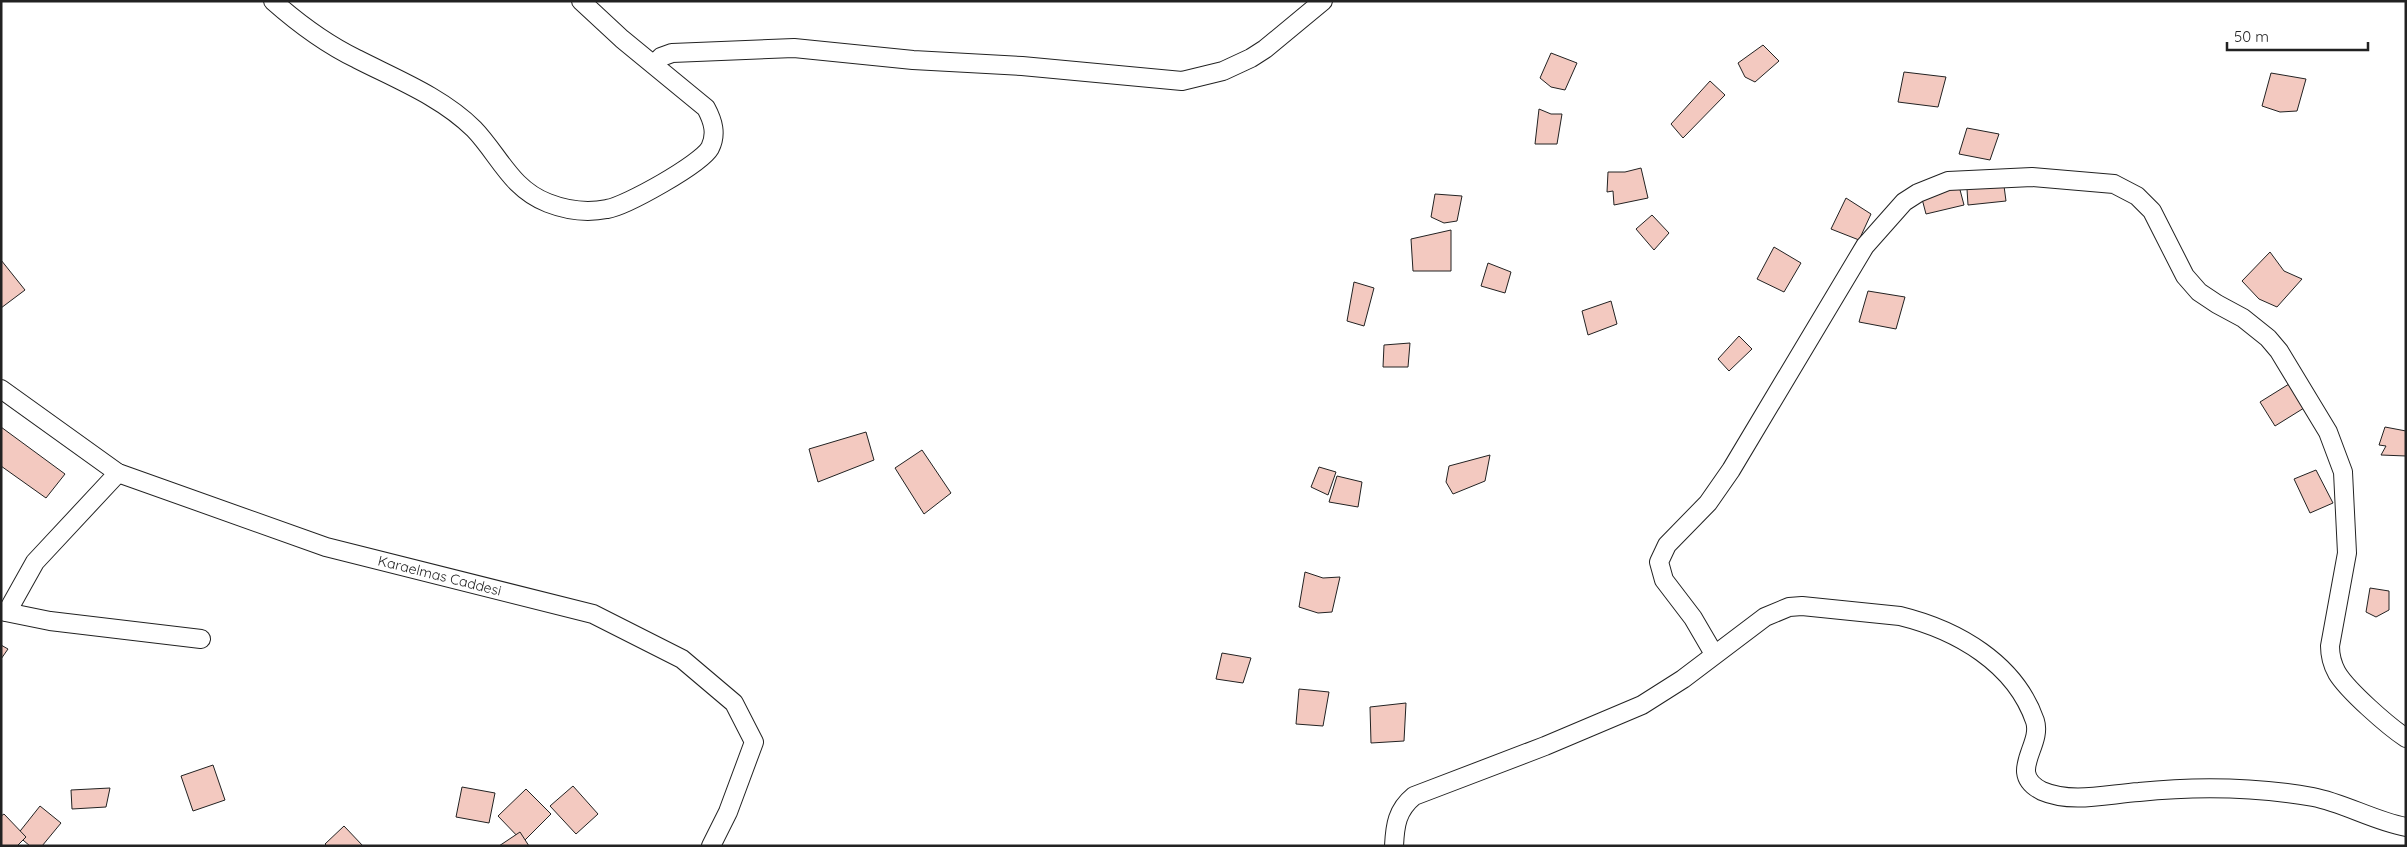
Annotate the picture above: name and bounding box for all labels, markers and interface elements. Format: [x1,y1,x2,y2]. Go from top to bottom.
scale bar [2227,20,2368,52]
text: 50 m [2234,27,2269,46]
street label: Karaelmas Caddesi [376,551,503,600]

